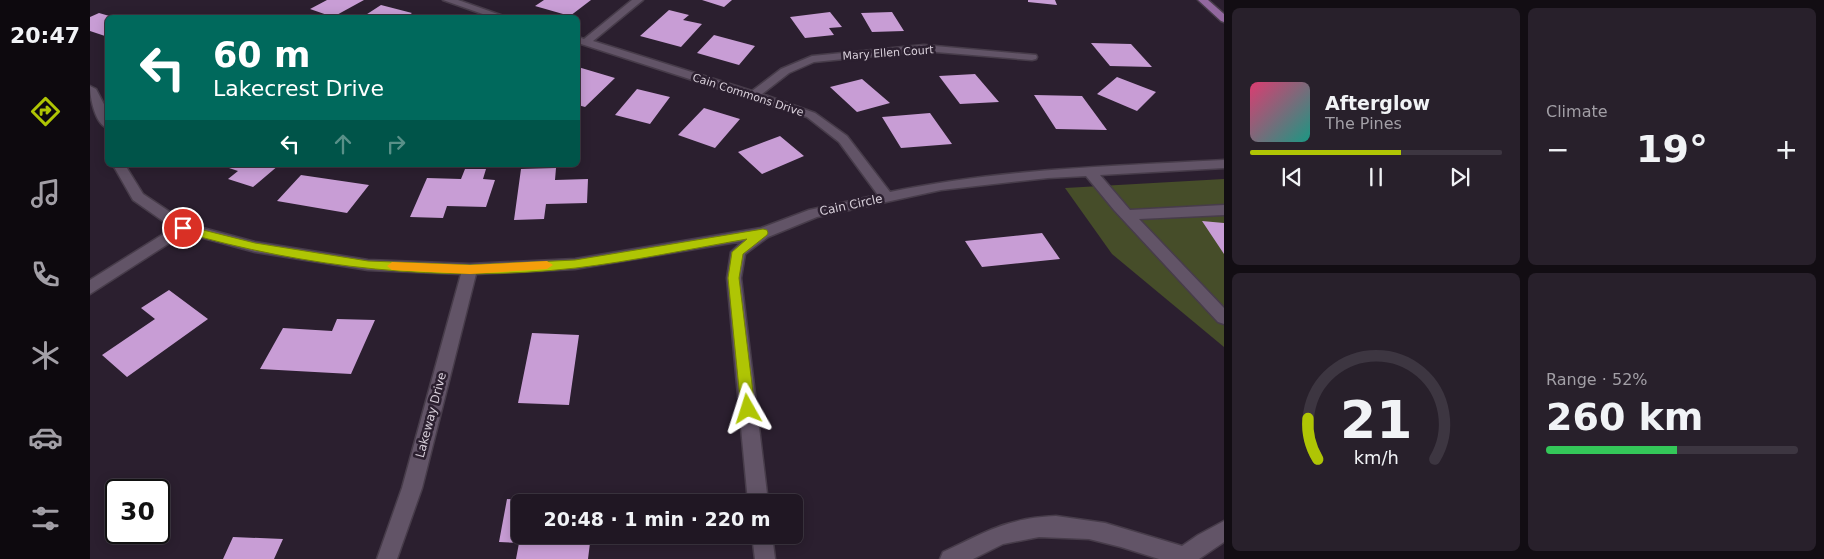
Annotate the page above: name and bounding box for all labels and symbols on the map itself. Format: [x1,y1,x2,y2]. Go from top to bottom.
street label: Mary Ellen Court [842,43,935,63]
street label: Cain Commons Drive [691,71,805,119]
street label: Cain Circle [818,191,884,219]
pin [162,207,204,249]
street label: Lakeway Drive [413,371,449,459]
position arrow [721,382,773,434]
speed limit sign: 30 [105,479,170,544]

